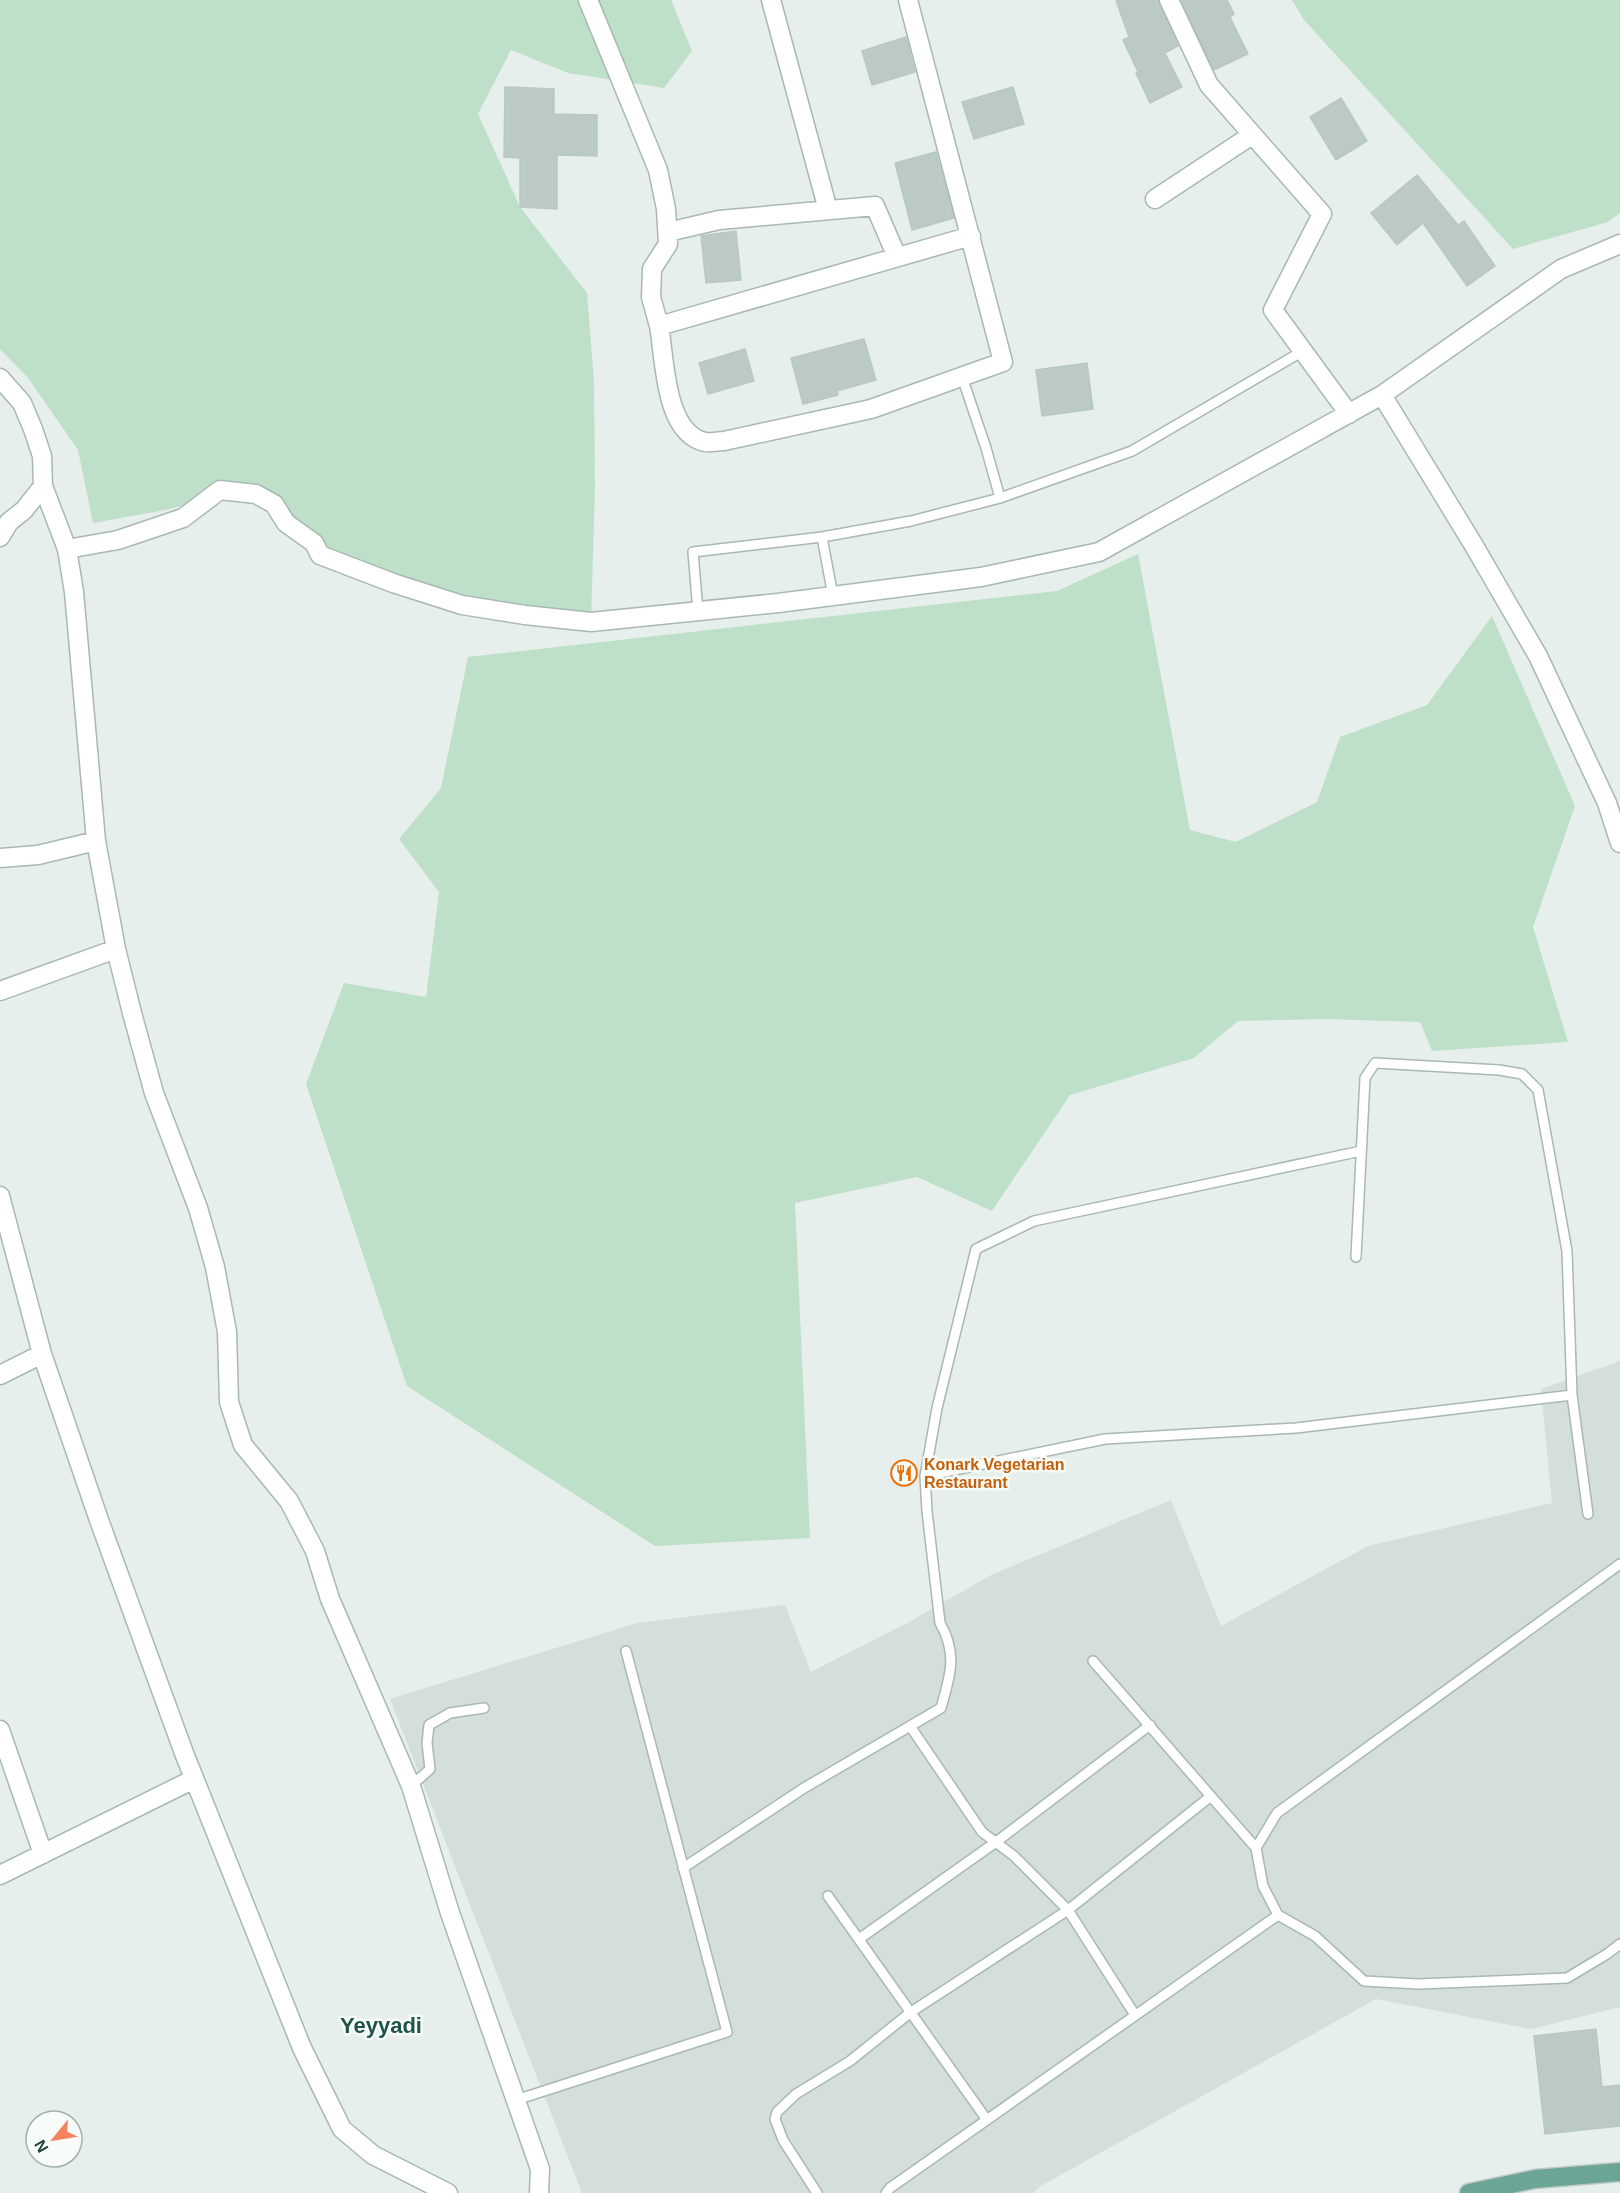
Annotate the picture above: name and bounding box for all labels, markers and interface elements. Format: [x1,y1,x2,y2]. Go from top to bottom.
place label: Konark Vegetarian Restaurant [924,1456,1065,1491]
restaurant icon: Konark Vegetarian Restaurant [889,1458,919,1488]
district label: Yeyyadi [340,2013,422,2038]
north arrow [24,2109,84,2169]
text: N [31,2137,52,2156]

